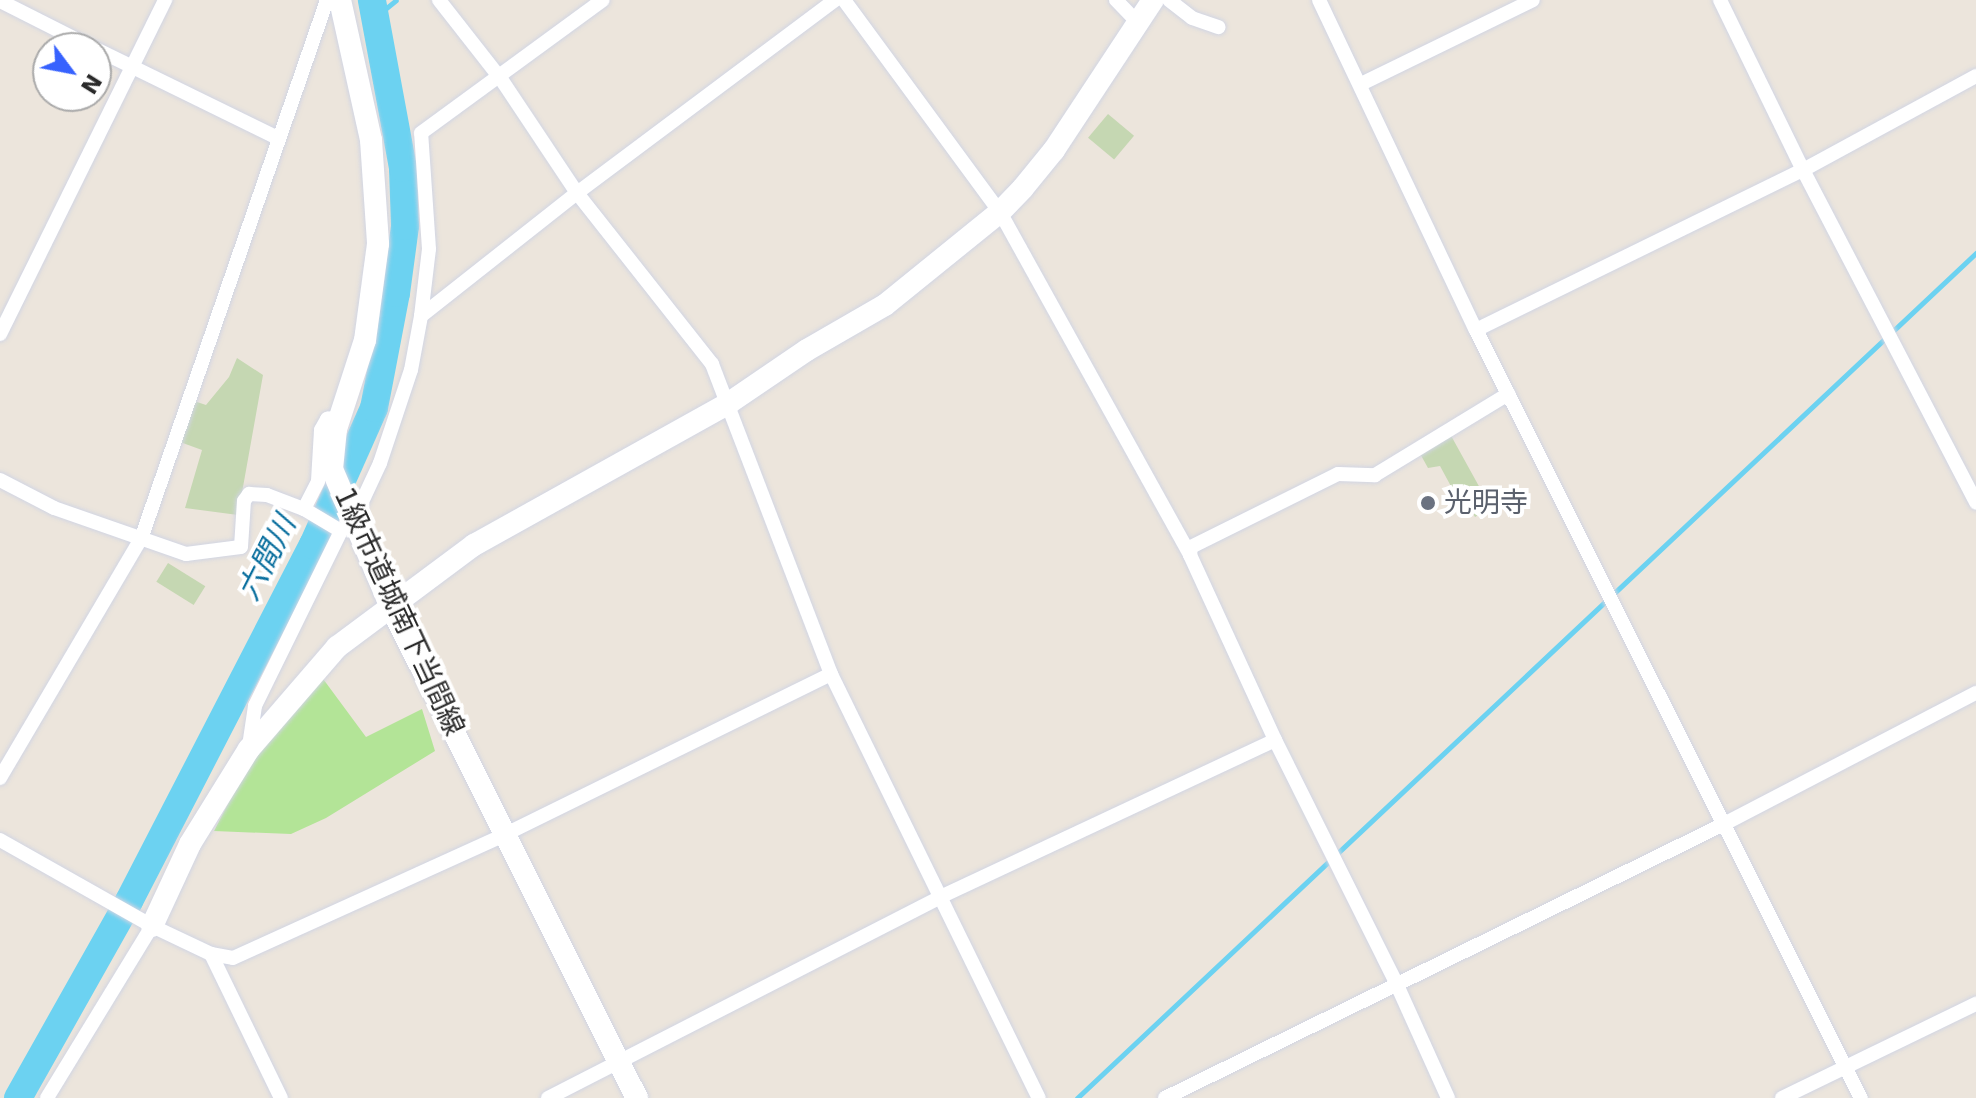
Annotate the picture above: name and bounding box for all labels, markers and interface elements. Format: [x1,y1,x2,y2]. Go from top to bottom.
north arrow [32,32,112,112]
text: N [76,69,107,98]
street label: 1級市道城南下当間線 [327,483,471,741]
place label: 光明寺 [1444,486,1528,520]
marker: 光明寺 [1419,494,1437,512]
water label: 六間川 [231,510,303,606]

